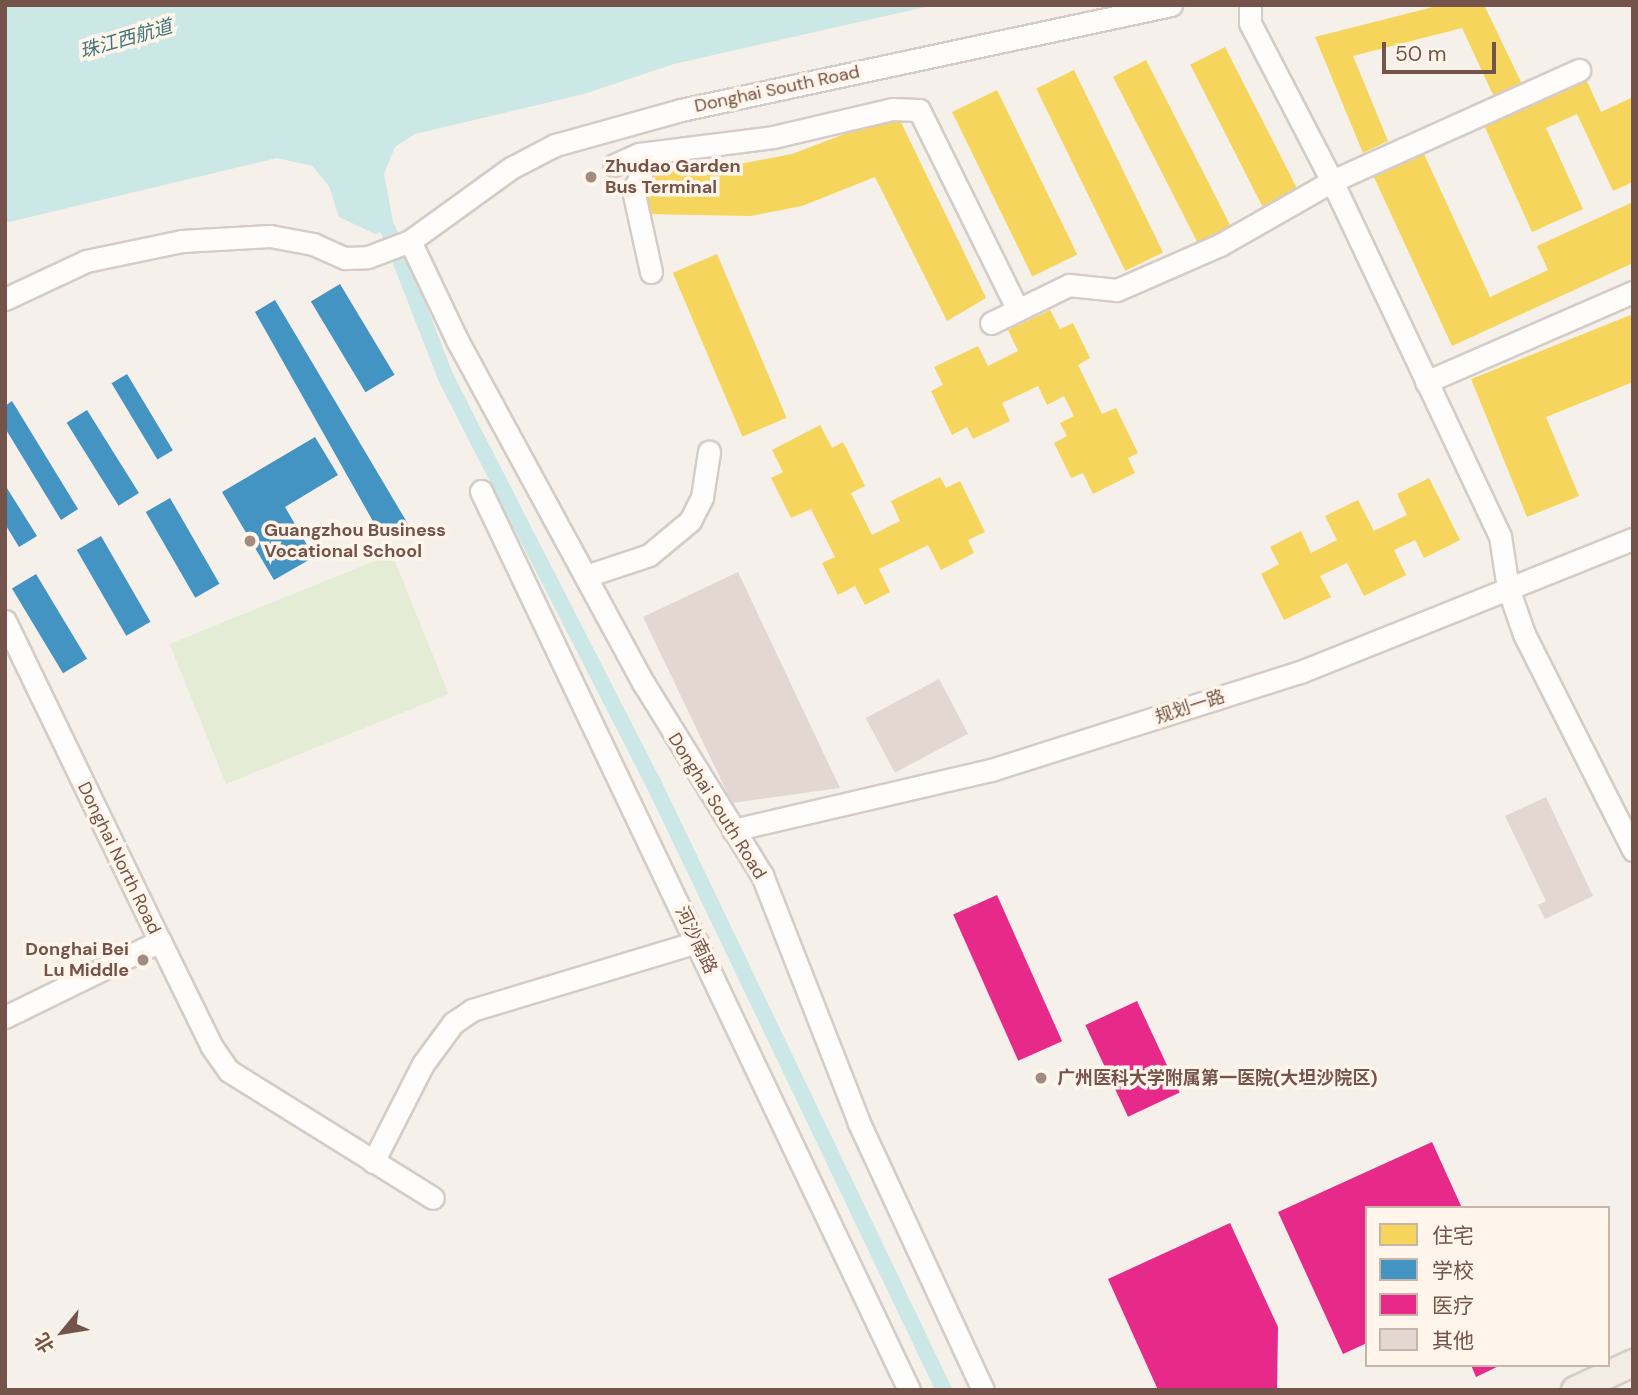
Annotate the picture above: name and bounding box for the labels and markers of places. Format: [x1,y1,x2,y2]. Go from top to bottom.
place label: Zhudao Garden Bus Terminal [605,156,741,198]
marker: Zhudao Garden Bus Terminal [583,169,599,185]
place label: Guangzhou Business Vocational School [264,520,446,562]
marker: Guangzhou Business Vocational School [242,533,258,549]
place label: Donghai Bei Lu Middle [25,939,129,982]
marker: Donghai Bei Lu Middle [135,952,151,968]
place label: 广州医科大学附属第一医院(大坦沙院区) [1057,1067,1378,1089]
marker: 广州医科大学附属第一医院(大坦沙院区) [1031,1068,1051,1088]

